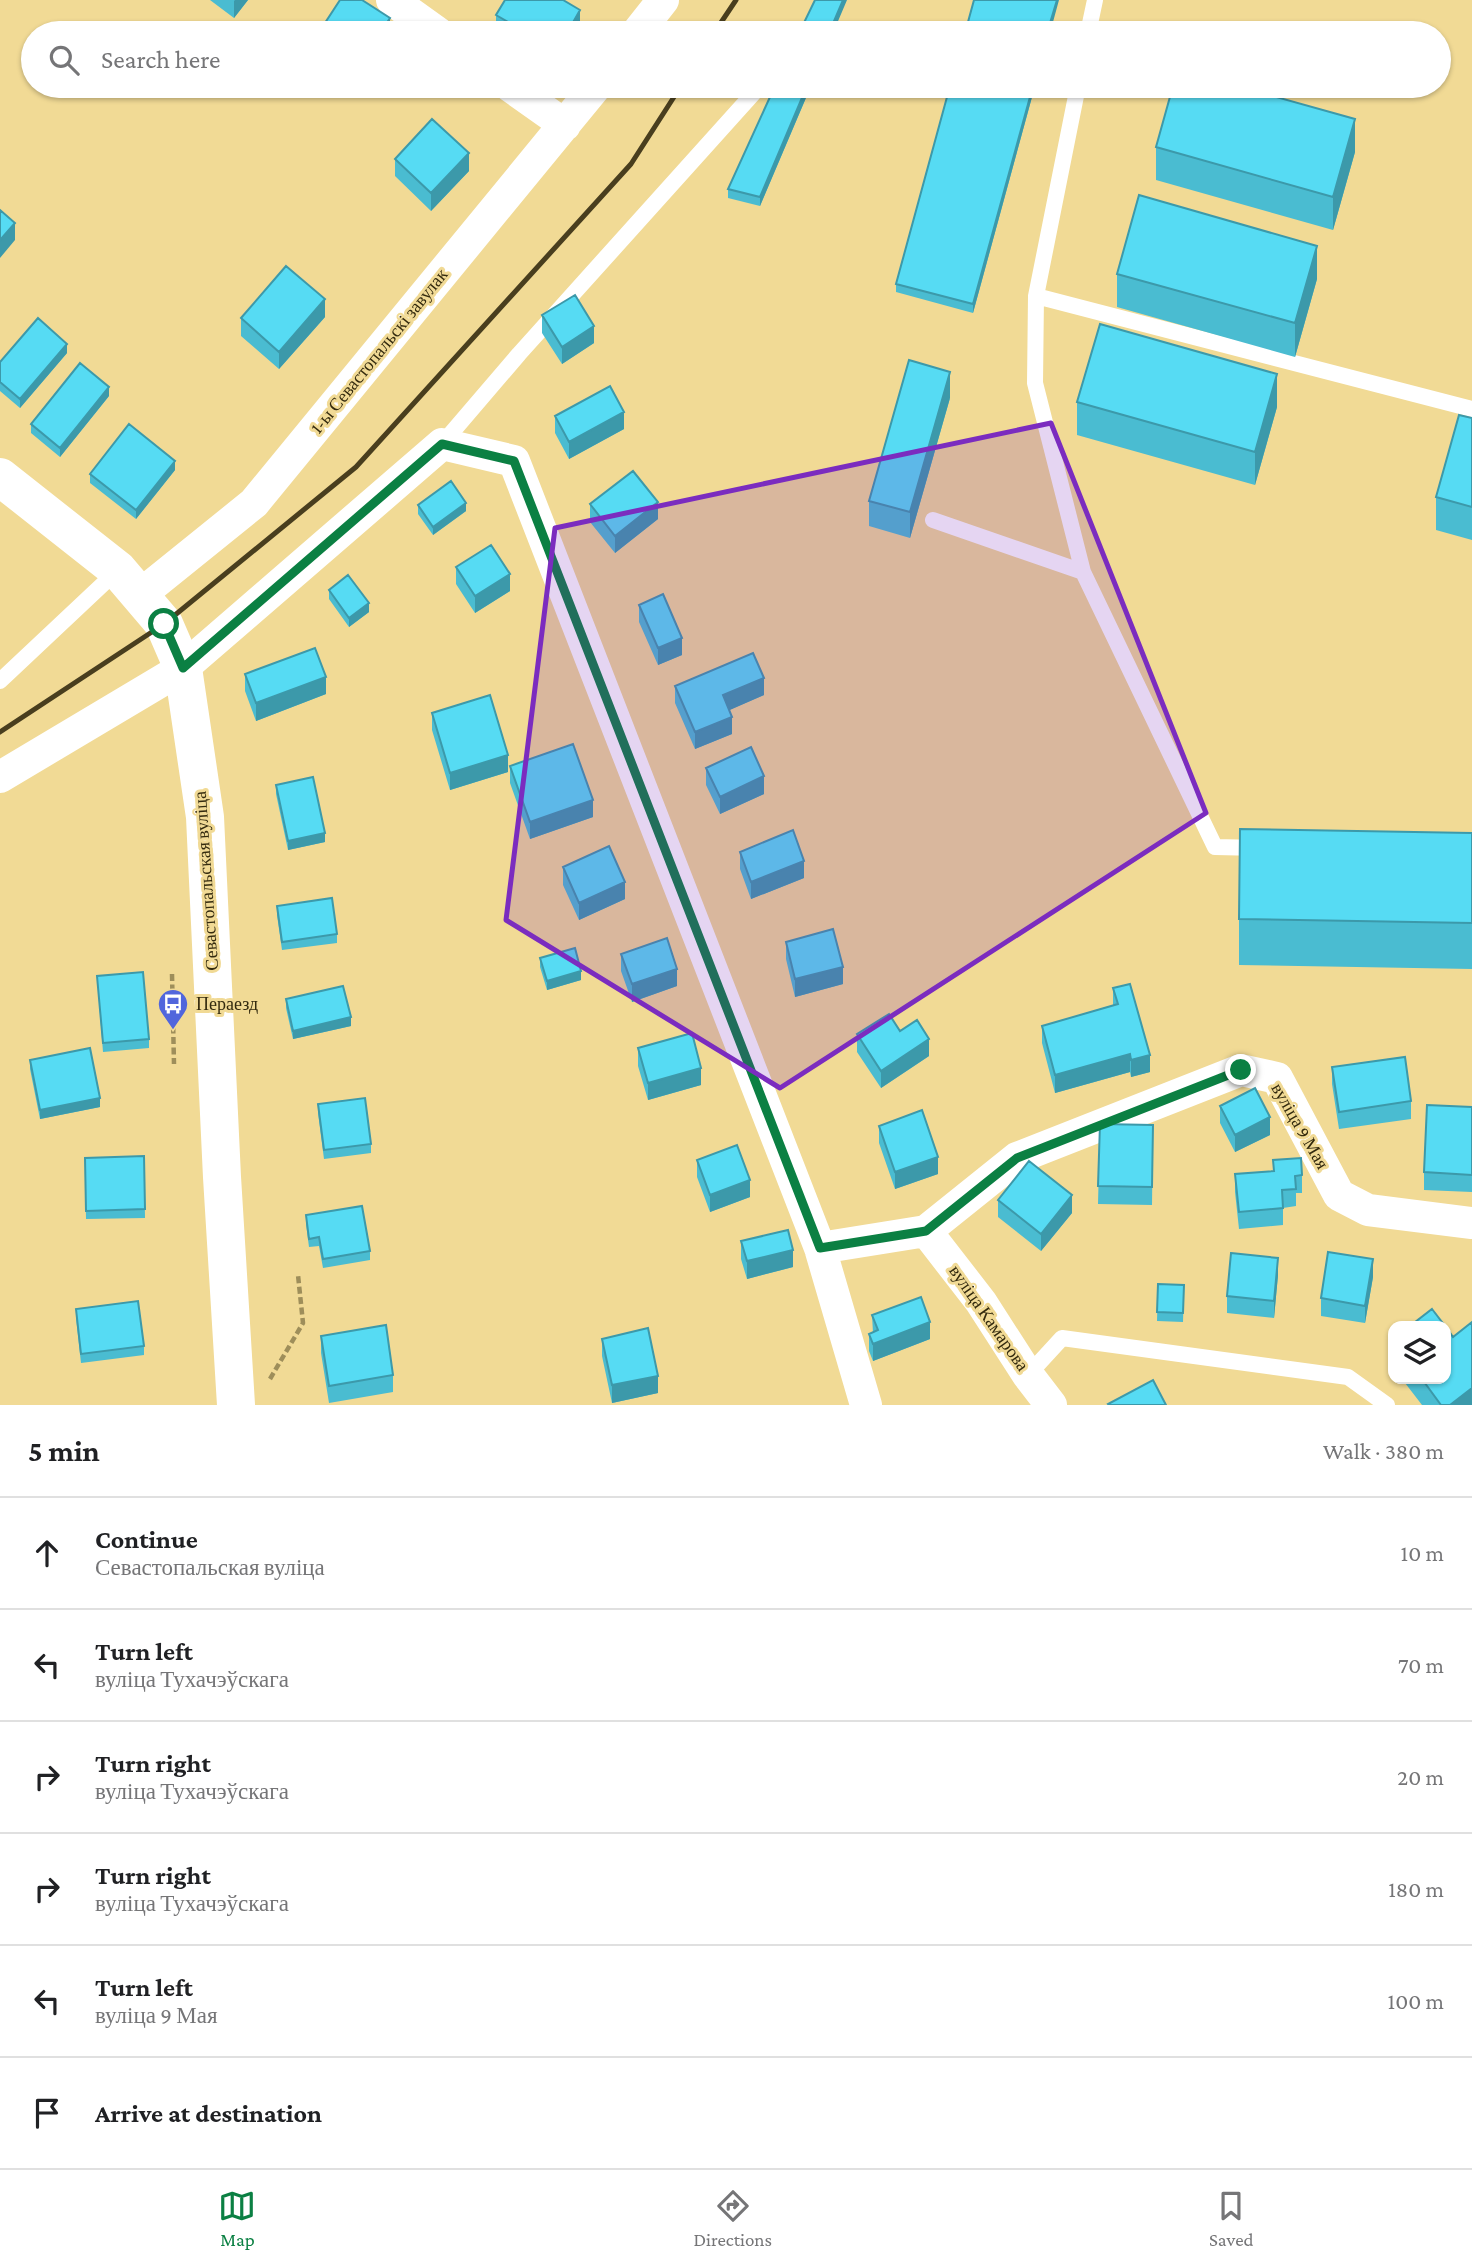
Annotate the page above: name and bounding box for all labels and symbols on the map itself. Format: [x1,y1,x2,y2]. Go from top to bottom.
street label: 1-ы Севастопальскі завулак [306,264,452,437]
route start [148,608,179,639]
street label: Севастопальская вуліца [190,791,222,971]
bus stop icon: Пераезд [156,987,190,1031]
place label: Пераезд [196,994,258,1014]
route end [1225,1054,1256,1085]
street label: вуліца 9 Мая [1267,1079,1333,1173]
street label: вуліца Камарова [945,1261,1033,1375]

